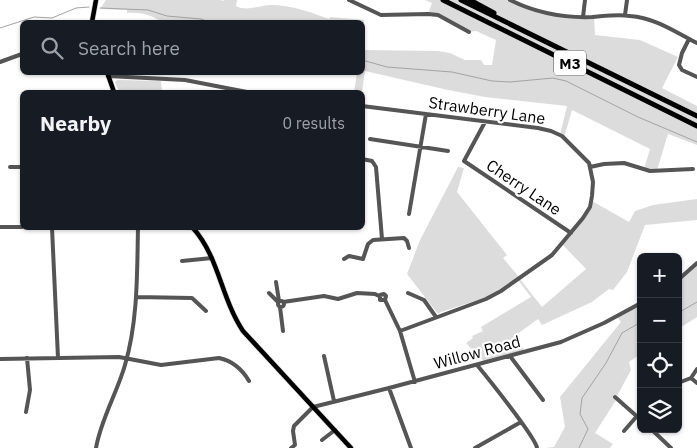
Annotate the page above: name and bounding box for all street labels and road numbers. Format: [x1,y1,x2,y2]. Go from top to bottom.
road number: M3 [554,50,586,76]
street label: Strawberry Lane [427,92,547,128]
street label: Cherry Lane [483,155,565,219]
street label: Willow Road [432,331,522,373]

